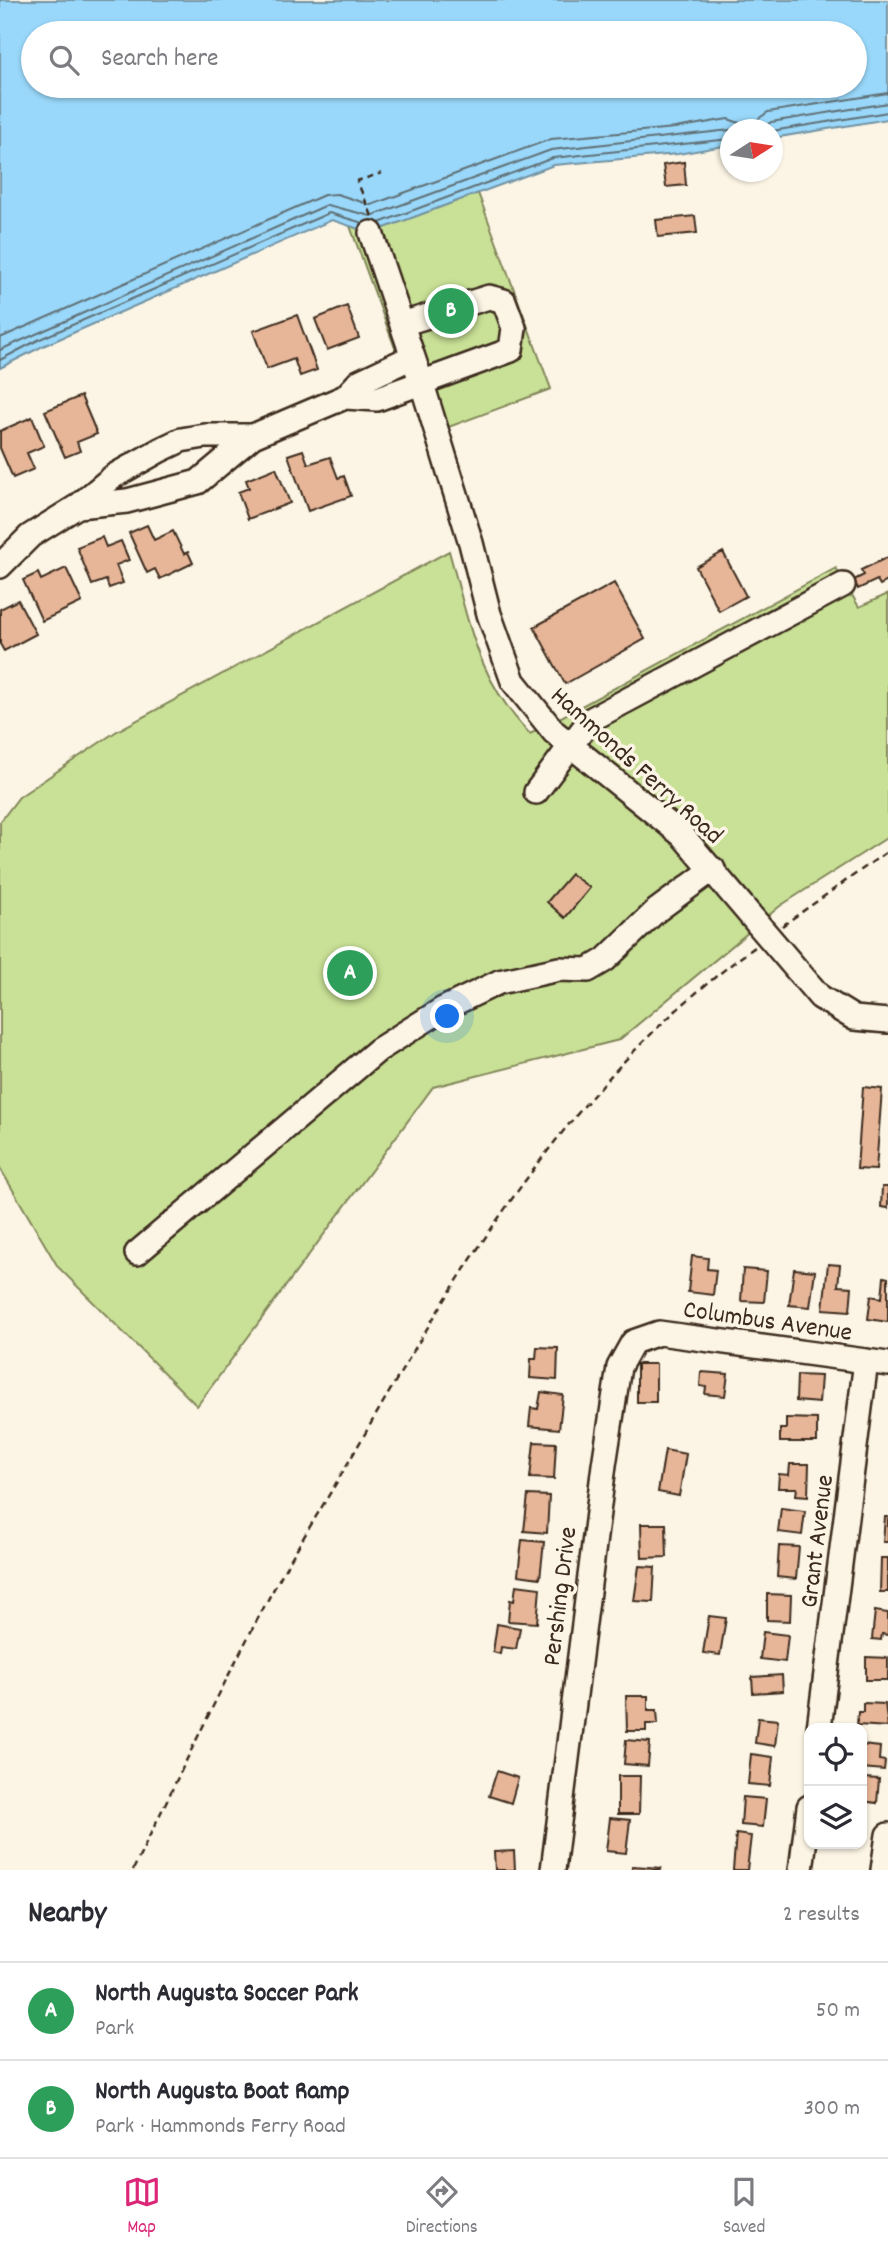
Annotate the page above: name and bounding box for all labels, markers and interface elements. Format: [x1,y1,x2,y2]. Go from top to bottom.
search box [21,21,867,98]
icon: search [45,41,83,79]
text: Search here [101,41,219,78]
north arrow [720,119,783,182]
pin: B [428,285,474,337]
street label: Hammonds Ferry Road [541,679,730,854]
pin: A [327,947,373,999]
your location [430,999,464,1033]
street label: Columbus Avenue [681,1292,854,1353]
street label: Grant Avenue [792,1473,845,1610]
street label: Pershing Drive [535,1525,588,1668]
map controls [804,1723,867,1849]
button: locate [804,1723,867,1786]
button: layers [804,1786,867,1849]
text: Nearby [28,1894,106,1937]
text: 2 results [783,1899,860,1932]
text: North Augusta Soccer Park [95,1976,358,2013]
text: A [45,1995,57,2028]
text: 50 m [816,1995,860,2028]
text: Park [95,2013,134,2046]
text: North Augusta Boat Ramp [95,2074,350,2111]
text: B [46,2093,56,2126]
text: 300 m [804,2093,860,2126]
text: Park · Hammonds Ferry Road [95,2111,346,2144]
tab: Map [123,2173,161,2242]
tab: Directions [406,2173,478,2242]
tab: Saved [723,2173,765,2242]

